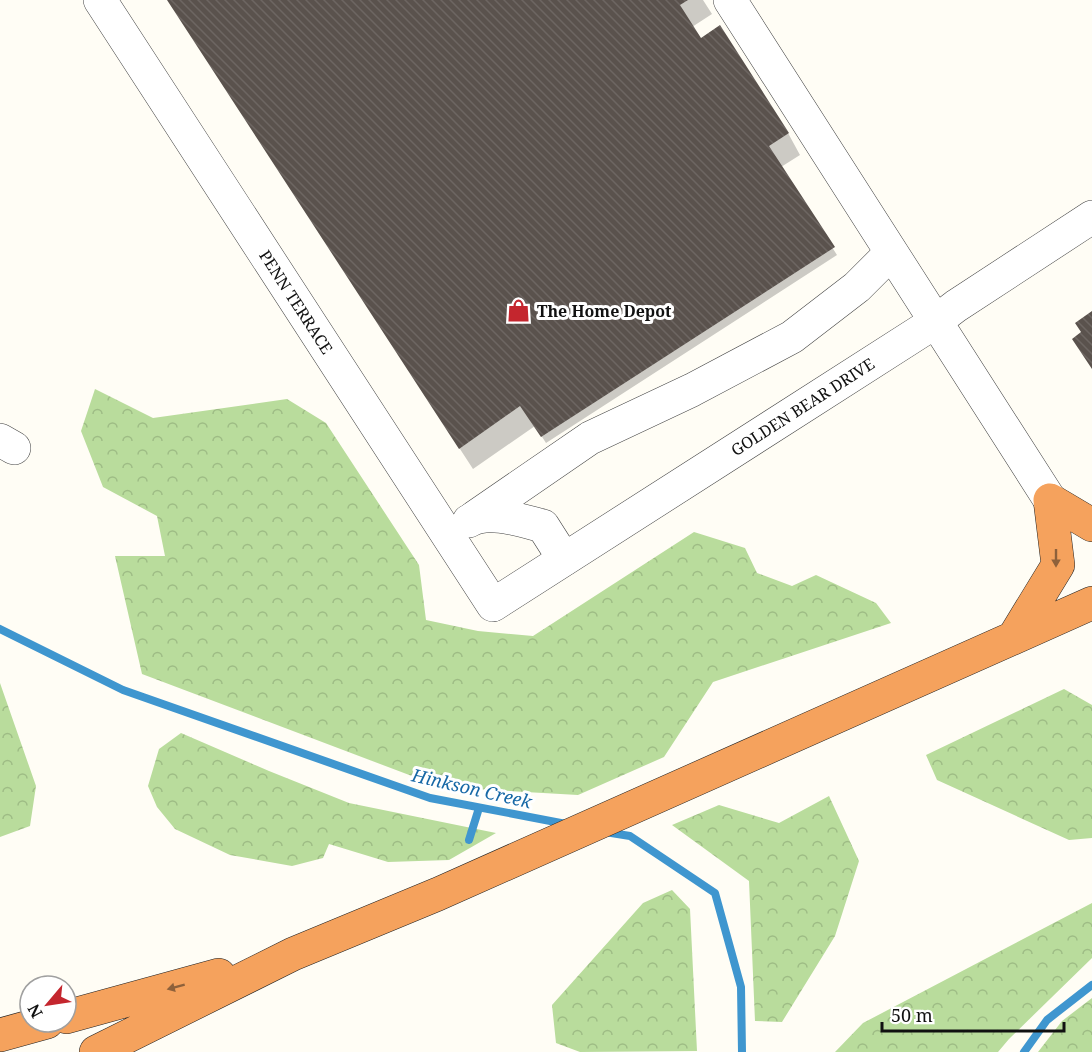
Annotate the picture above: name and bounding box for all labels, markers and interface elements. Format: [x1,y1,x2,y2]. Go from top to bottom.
street label: PENN TERRACE [254,246,338,358]
shop icon: The Home Depot [506,298,532,324]
place label: The Home Depot [537,300,672,322]
street label: GOLDEN BEAR DRIVE [727,353,879,461]
one-way arrow [1051,549,1061,568]
water label: Hinkson Creek [409,762,535,814]
north arrow [18,974,78,1034]
one-way arrow [167,982,185,992]
scale bar [882,995,1064,1033]
text: N [22,1000,48,1022]
text: 50 m [891,1003,933,1027]

